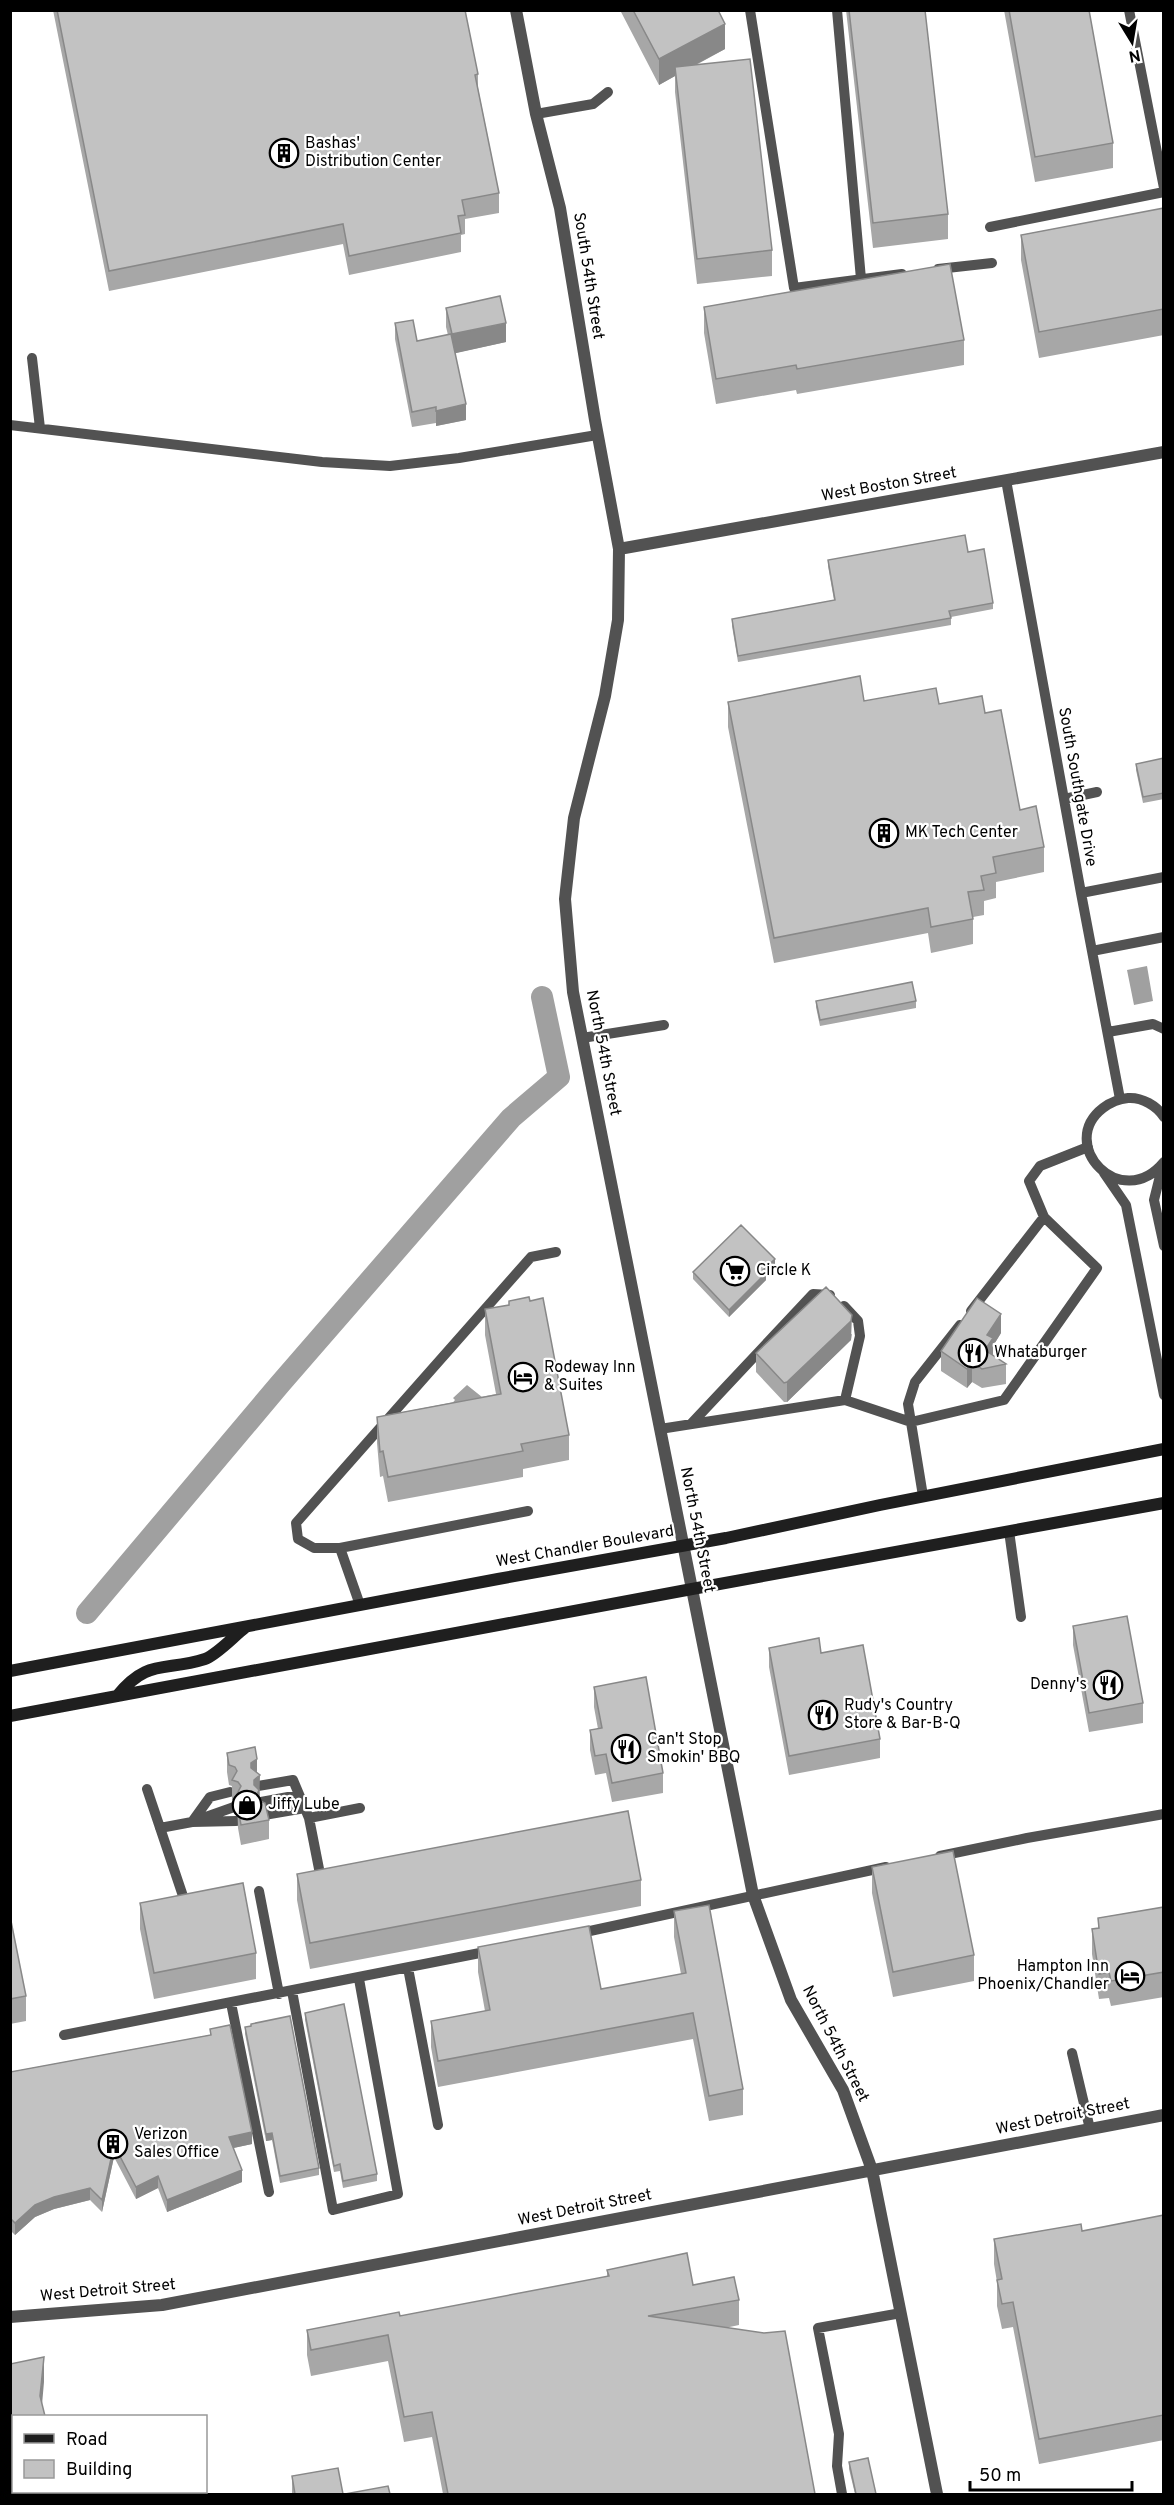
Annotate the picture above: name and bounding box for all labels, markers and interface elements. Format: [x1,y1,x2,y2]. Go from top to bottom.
north arrow [1102,12,1162,72]
text: N [1127,44,1142,66]
place label: Bashas' Distribution Center [305,134,441,172]
building icon: Bashas' Distribution Center [268,137,300,169]
street label: South 54th Street [568,211,608,341]
street label: West Boston Street [820,463,958,507]
street label: South Southgate Drive [1053,706,1101,868]
building icon: MK Tech Center [868,817,900,849]
place label: MK Tech Center [905,823,1018,843]
street label: North 54th Street [581,988,625,1118]
supermarket icon: Circle K [719,1255,751,1287]
place label: Circle K [756,1261,811,1281]
restaurant icon: Whataburger [957,1337,989,1369]
place label: Whataburger [994,1343,1087,1363]
place label: Rodeway Inn & Suites [544,1358,636,1396]
hotel icon: Rodeway Inn & Suites [507,1361,539,1393]
street label: North 54th Street [675,1465,719,1595]
street label: West Chandler Boulevard [494,1521,676,1573]
restaurant icon: Denny's [1092,1669,1124,1701]
place label: Denny's [1030,1675,1087,1695]
place label: Rudy's Country Store & Bar-B-Q [844,1696,961,1734]
restaurant icon: Rudy's Country Store & Bar-B-Q [807,1699,839,1731]
place label: Can't Stop Smokin' BBQ [647,1730,741,1768]
restaurant icon: Can't Stop Smokin' BBQ [610,1733,642,1765]
shop icon: Jiffy Lube [231,1789,263,1821]
place label: Jiffy Lube [268,1795,340,1815]
place label: Hampton Inn Phoenix/Chandler [977,1957,1109,1995]
hotel icon: Hampton Inn Phoenix/Chandler [1114,1960,1146,1992]
street label: North 54th Street [797,1982,873,2106]
street label: West Detroit Street [994,2094,1132,2140]
place label: Verizon Sales Office [134,2125,219,2163]
building icon: Verizon Sales Office [97,2128,129,2160]
street label: West Detroit Street [516,2185,654,2231]
street label: West Detroit Street [39,2275,177,2307]
legend [12,2415,207,2493]
text: Road [66,2429,108,2452]
scale bar [970,2454,1132,2492]
text: Building [66,2459,132,2482]
text: 50 m [979,2465,1021,2488]

